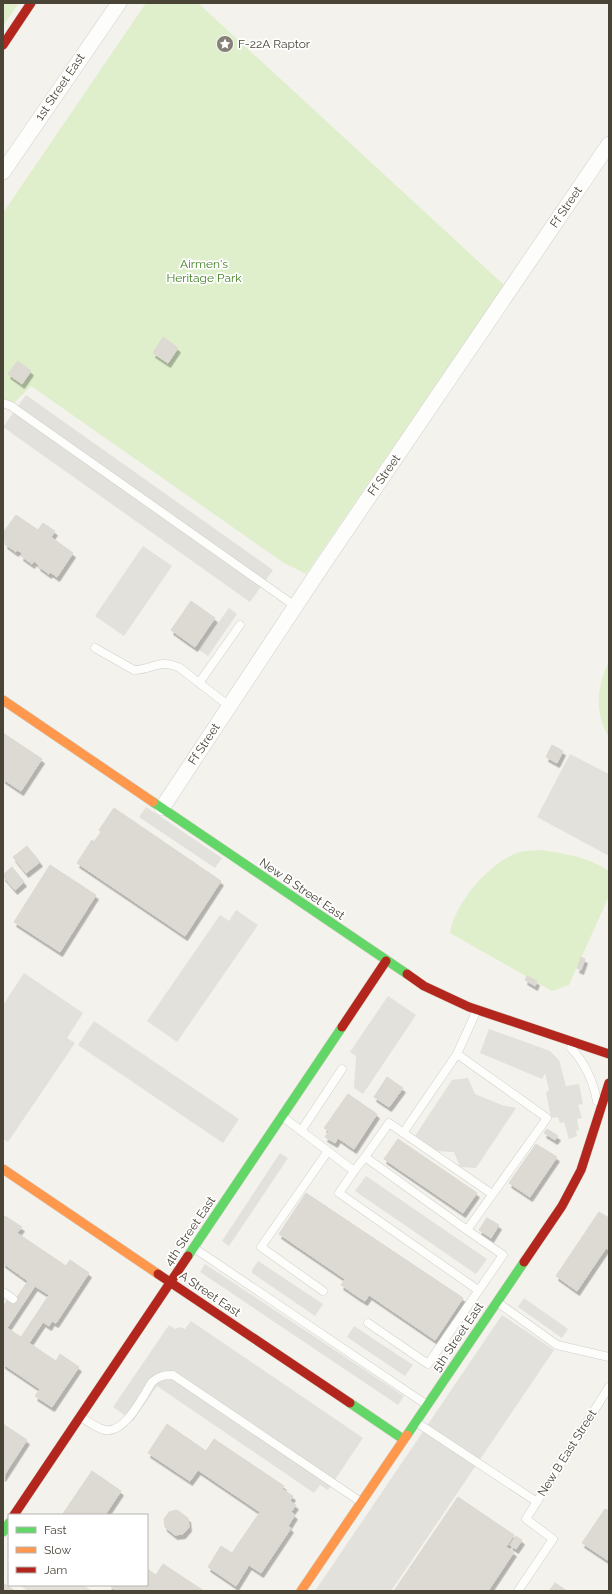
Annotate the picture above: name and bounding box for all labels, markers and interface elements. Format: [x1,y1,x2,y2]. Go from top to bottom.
place icon: F-22A Raptor [215,34,235,54]
place label: F-22A Raptor [238,37,311,51]
street label: 1st Street East [32,51,88,123]
street label: Ff Street [547,184,585,230]
park label: Airmen's Heritage Park [166,257,242,285]
street label: Ff Street [365,452,403,498]
street label: Ff Street [185,721,223,767]
street label: New B Street East [257,855,347,923]
street label: 4th Street East [162,1194,218,1268]
street label: A Street East [177,1268,243,1320]
street label: 5th Street East [430,1300,486,1374]
street label: New B East Street [535,1407,599,1499]
legend [8,1514,148,1586]
text: Fast [44,1523,67,1537]
text: Slow [44,1543,71,1557]
text: Jam [44,1563,67,1577]

